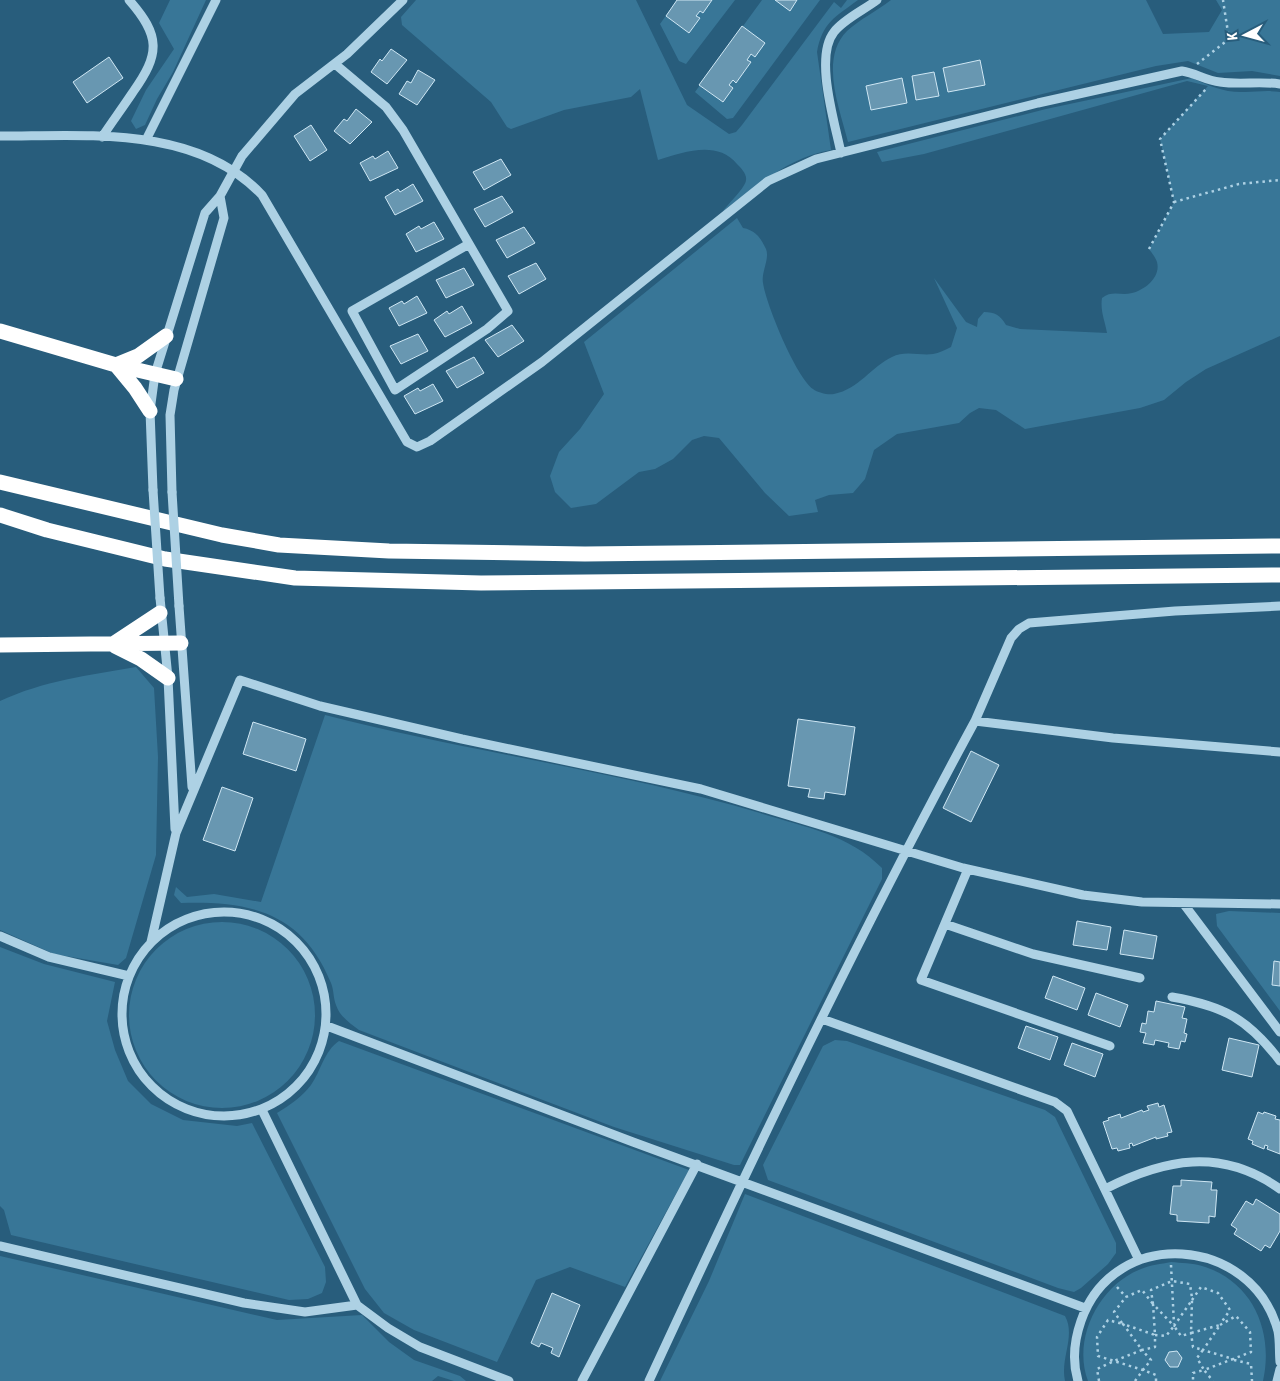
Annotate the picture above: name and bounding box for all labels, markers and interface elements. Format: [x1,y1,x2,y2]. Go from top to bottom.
north arrow [1220,10,1270,60]
text: K [1224,31,1240,41]

